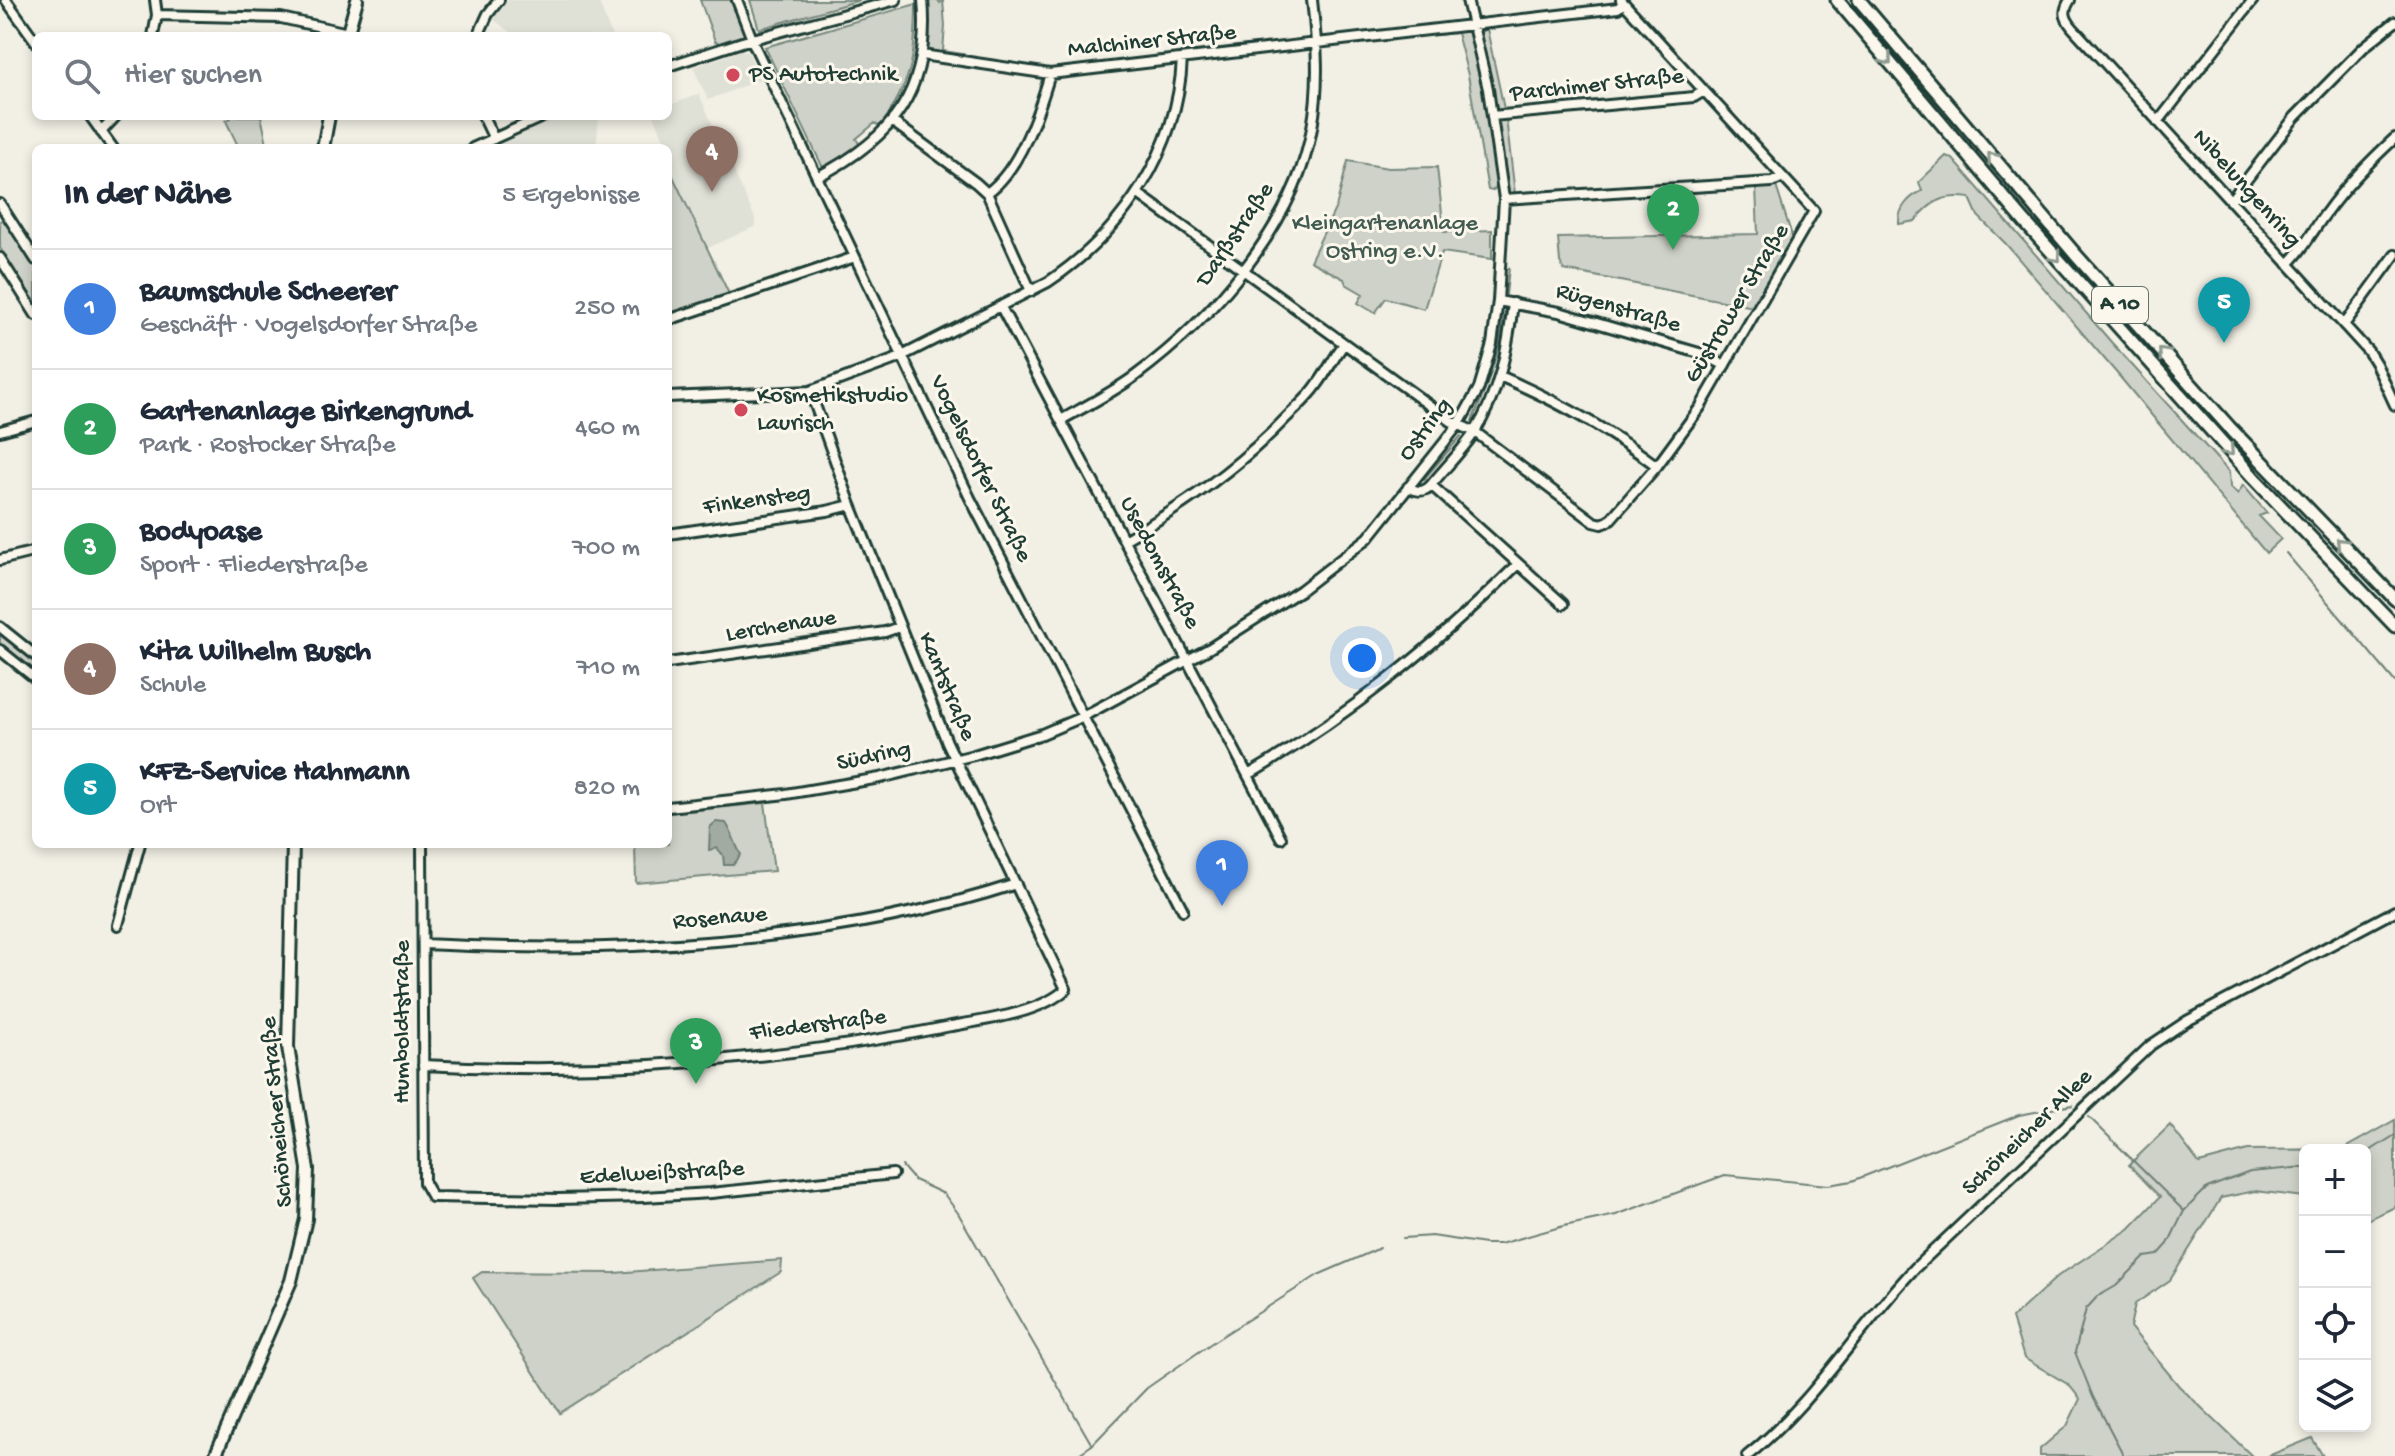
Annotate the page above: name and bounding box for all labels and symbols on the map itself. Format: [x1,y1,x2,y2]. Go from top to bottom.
street label: Malchiner Straße [1066,19,1238,65]
one-way arrow [1877,50,1892,65]
place label: PS Autotechnik [748,61,900,90]
street label: Parchimer Straße [1508,62,1686,110]
marker: PS Autotechnik [724,66,742,84]
street label: Nibelungenring [2185,124,2307,254]
pin: 4 [686,126,738,192]
one-way arrow [1987,152,2002,166]
street label: Darßstraße [1189,177,1282,294]
pin: 2 [1647,184,1699,250]
park label: Kleingartenanlage Ostring e.V. [1292,210,1479,267]
street label: Güstrower Straße [1679,218,1797,389]
one-way arrow [2047,248,2061,263]
street label: Rügenstraße [1552,277,1684,341]
pin: 5 [2198,277,2250,343]
road number: A 10 [2092,287,2148,323]
one-way arrow [2158,348,2173,363]
street label: Vogelsdorfer Straße [922,370,1038,568]
place label: Kosmetikstudio Laurisch [757,382,908,439]
street label: Ostring [1393,393,1459,467]
marker: Kosmetikstudio Laurisch [732,401,750,419]
one-way arrow [2220,442,2234,457]
street label: Finkensteg [700,479,813,523]
street label: Usedomstraße [1112,492,1206,635]
one-way arrow [2335,538,2350,552]
street label: Lerchenaue [724,604,839,650]
street label: Kantstraße [910,628,982,746]
your location [1342,638,1382,678]
street label: Südring [834,735,914,779]
pin: 1 [1196,840,1248,906]
street label: Rosenaue [672,900,769,938]
street label: Humboldtstraße [389,940,418,1104]
street label: Fliederstraße [747,1003,889,1049]
street label: Schöneicher Straße [255,1015,301,1208]
pin: 3 [670,1018,722,1084]
street label: Schöneicher Allee [1957,1063,2100,1203]
street label: Edelweißstraße [579,1155,746,1193]

